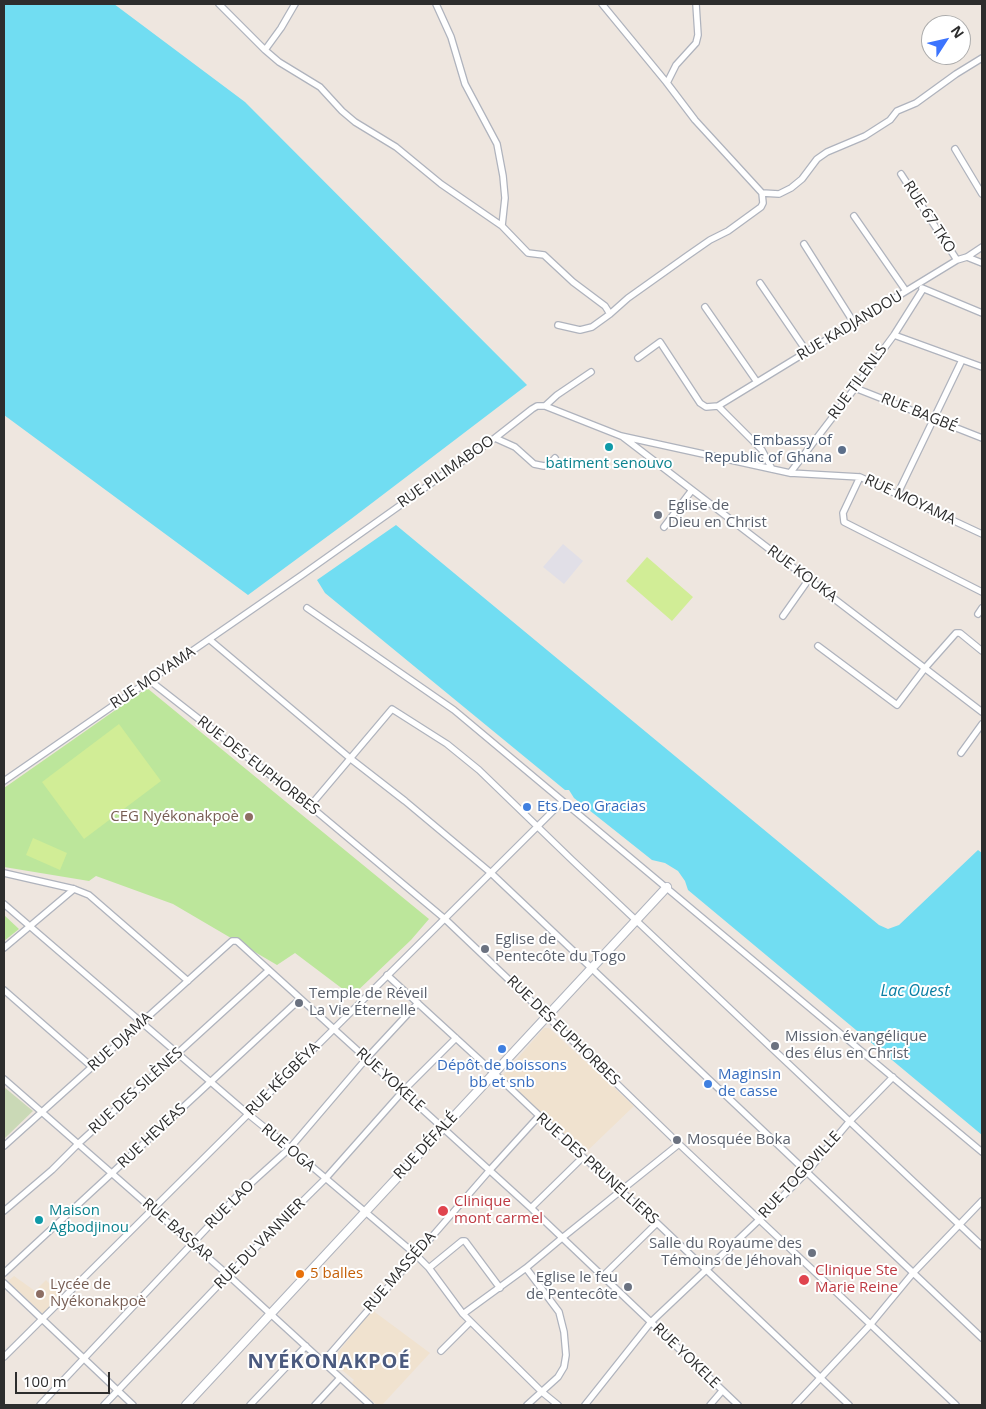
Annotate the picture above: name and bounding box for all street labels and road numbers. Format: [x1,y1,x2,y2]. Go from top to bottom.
street label: RUE 67 TKO [899,177,959,257]
street label: RUE KADJANDOU [794,287,906,365]
street label: RUE TILENLS [825,341,891,423]
street label: RUE BAGBÉ [878,390,960,436]
street label: RUE PILIMABOO [394,432,498,512]
street label: RUE MOYAMA [862,471,958,529]
street label: RUE KOUKA [763,542,841,606]
street label: RUE MOYAMA [107,643,199,713]
street label: RUE DES EUPHORBES [193,713,323,819]
street label: RUE DES EUPHORBES [503,972,623,1090]
street label: RUE DJAMA [84,1009,156,1075]
street label: RUE KÉGBÉYA [242,1038,324,1120]
street label: RUE DES SILÈNES [85,1044,187,1138]
street label: RUE YOKELE [352,1044,428,1116]
street label: RUE HEVEAS [114,1100,190,1172]
street label: RUE DÉFALÉ [390,1109,462,1183]
street label: RUE DES PRUNELLIERS [532,1109,662,1229]
street label: RUE OGA [258,1120,318,1176]
street label: RUE TOGOVILLE [755,1128,845,1222]
street label: RUE LAO [202,1177,258,1233]
street label: RUE BASSAR [138,1195,216,1265]
street label: RUE DU VANNIER [211,1195,309,1293]
street label: RUE MASSÉDA [360,1228,440,1316]
street label: RUE YOKELE [649,1320,723,1392]

